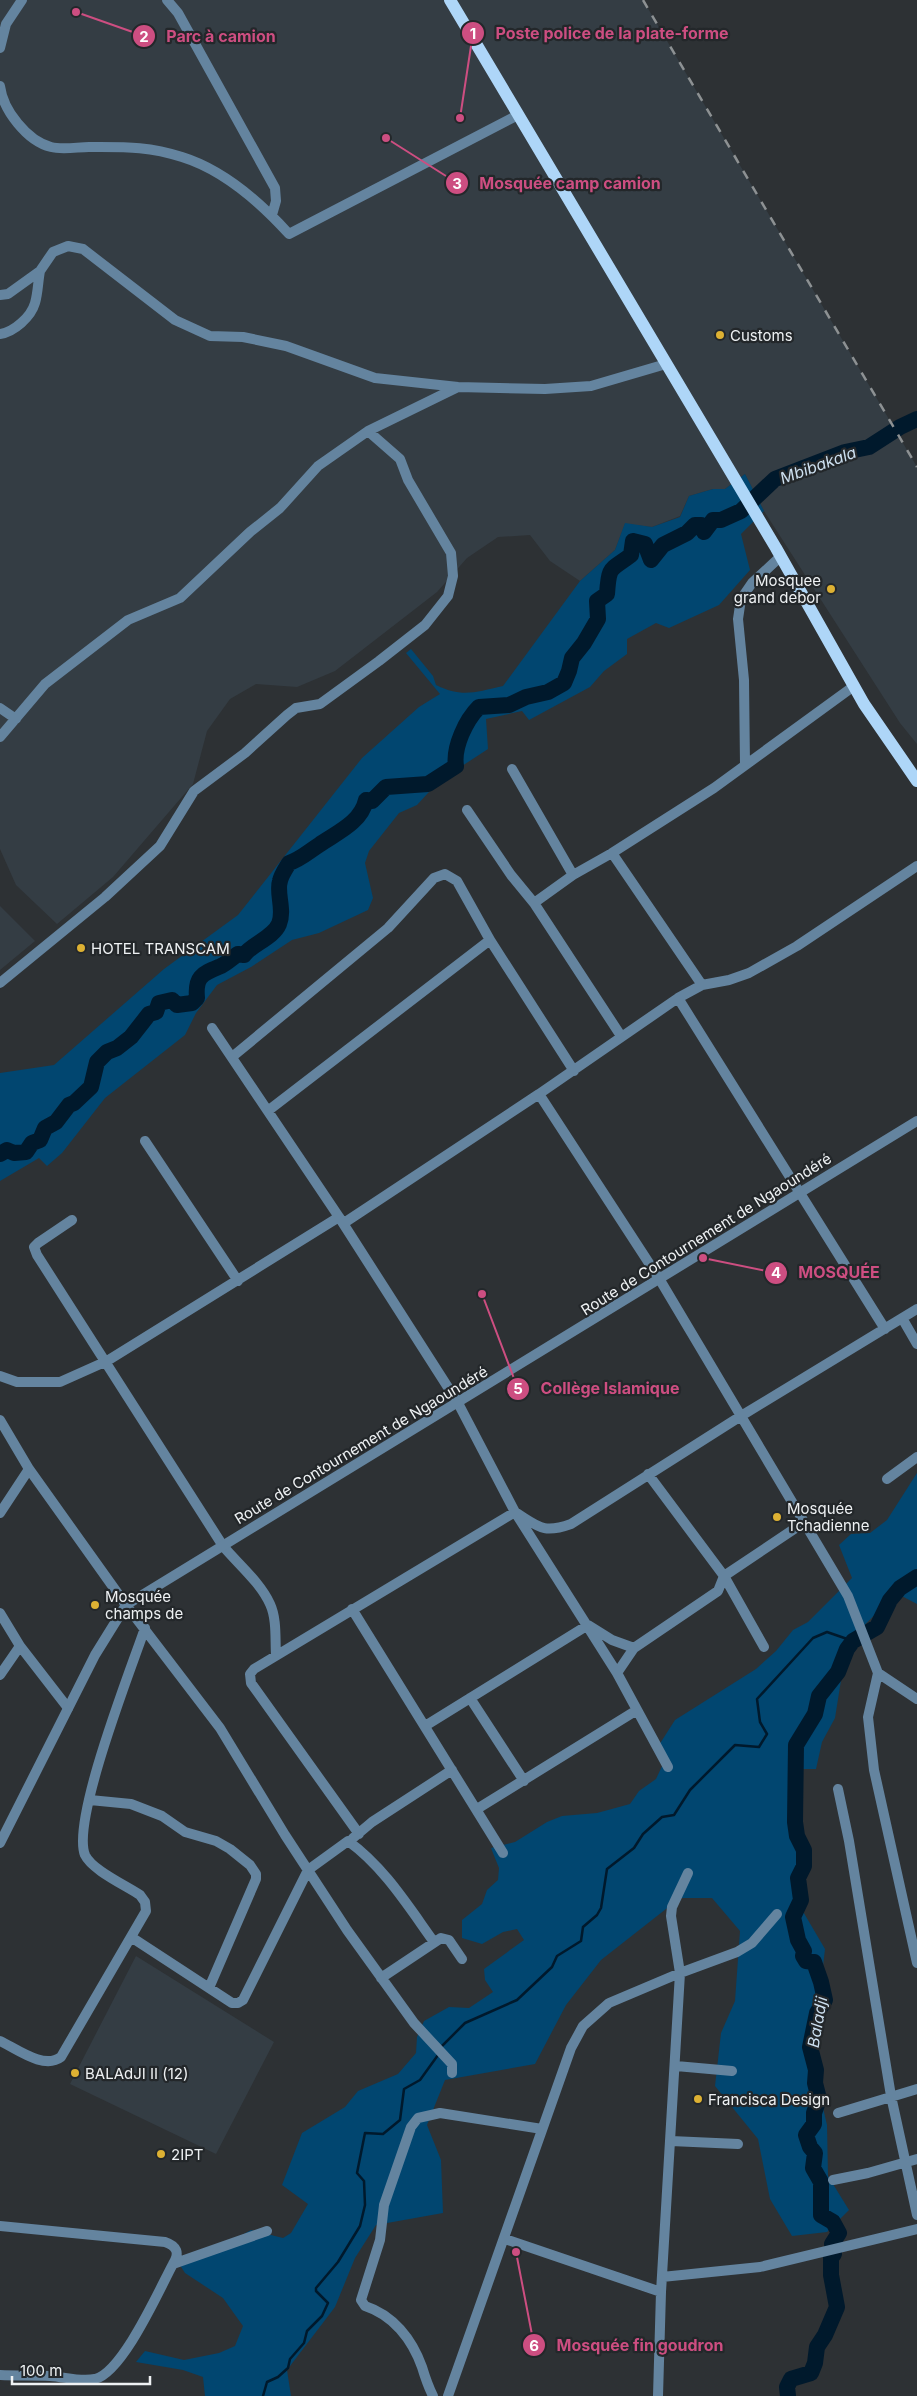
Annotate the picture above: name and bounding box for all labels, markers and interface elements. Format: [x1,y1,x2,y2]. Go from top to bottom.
callout: Poste police de la plate-forme [460,18,738,49]
callout: Parc à camion [131,21,286,52]
text: Poste police de la plate-forme [495,23,729,43]
text: 1 [470,24,476,43]
text: Parc à camion [166,26,276,46]
text: 2 [139,27,149,46]
callout: Mosquée camp camion [444,168,671,199]
text: Mosquée camp camion [479,173,661,193]
text: 3 [452,174,462,193]
place label: Customs [730,326,793,345]
marker: Customs [714,329,726,341]
water label: Mbibakala [777,442,859,488]
place label: Mosquee grand debor [734,571,821,607]
marker: Mosquee grand debor [825,583,837,595]
place label: HOTEL TRANSCAM [91,939,230,958]
marker: HOTEL TRANSCAM [75,942,87,954]
street label: Route de Contournement de Ngaoundéré [577,1149,835,1319]
callout: MOSQUÉE [763,1257,889,1288]
text: MOSQUÉE [798,1262,880,1282]
text: 4 [771,1263,781,1282]
street label: Route de Contournement de Ngaoundéré [231,1362,491,1528]
callout: Collège Islamique [505,1373,689,1404]
text: Collège Islamique [541,1378,679,1398]
text: 5 [513,1379,523,1398]
place label: Mosquée Tchadienne [787,1499,869,1535]
marker: Mosquée Tchadienne [771,1511,783,1523]
place label: Mosquée champs de [105,1587,183,1623]
marker: Mosquée champs de [89,1599,101,1611]
water label: Baladji [803,1994,832,2049]
place label: BALAdJI II (12) [85,2064,188,2083]
marker: BALAdJI II (12) [69,2067,81,2079]
place label: Francisca Design [708,2090,830,2109]
marker: Francisca Design [692,2093,704,2105]
place label: 2IPT [171,2145,203,2164]
marker: 2IPT [155,2148,167,2160]
callout: Mosquée fin goudron [521,2330,733,2361]
text: Mosquée fin goudron [556,2335,724,2355]
text: 6 [529,2336,539,2355]
scale bar [12,2354,150,2386]
text: 100 m [20,2361,62,2380]

